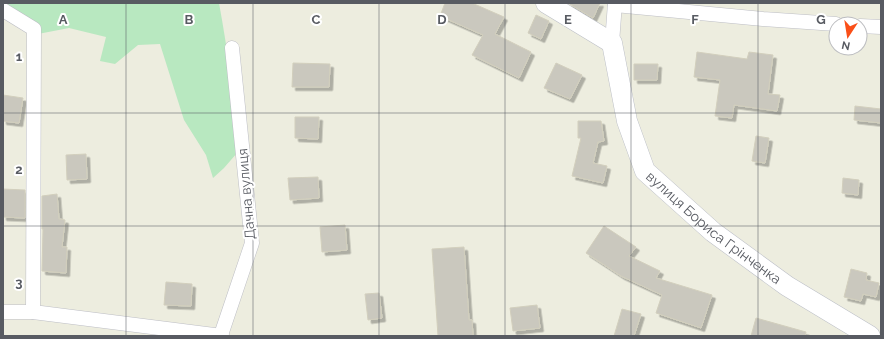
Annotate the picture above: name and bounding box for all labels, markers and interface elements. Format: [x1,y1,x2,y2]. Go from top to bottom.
text: A [59,12,68,27]
text: B [185,12,194,27]
text: C [312,12,321,27]
text: D [437,12,447,27]
text: E [564,12,572,27]
text: F [691,12,699,27]
text: G [816,12,826,27]
north arrow [828,16,868,56]
text: N [841,38,851,53]
text: 1 [16,49,23,64]
street label: Дачна вулиця [234,148,258,240]
text: 2 [15,162,23,177]
street label: вулиця Бориса Грінченка [643,168,784,287]
text: 3 [15,275,23,290]

